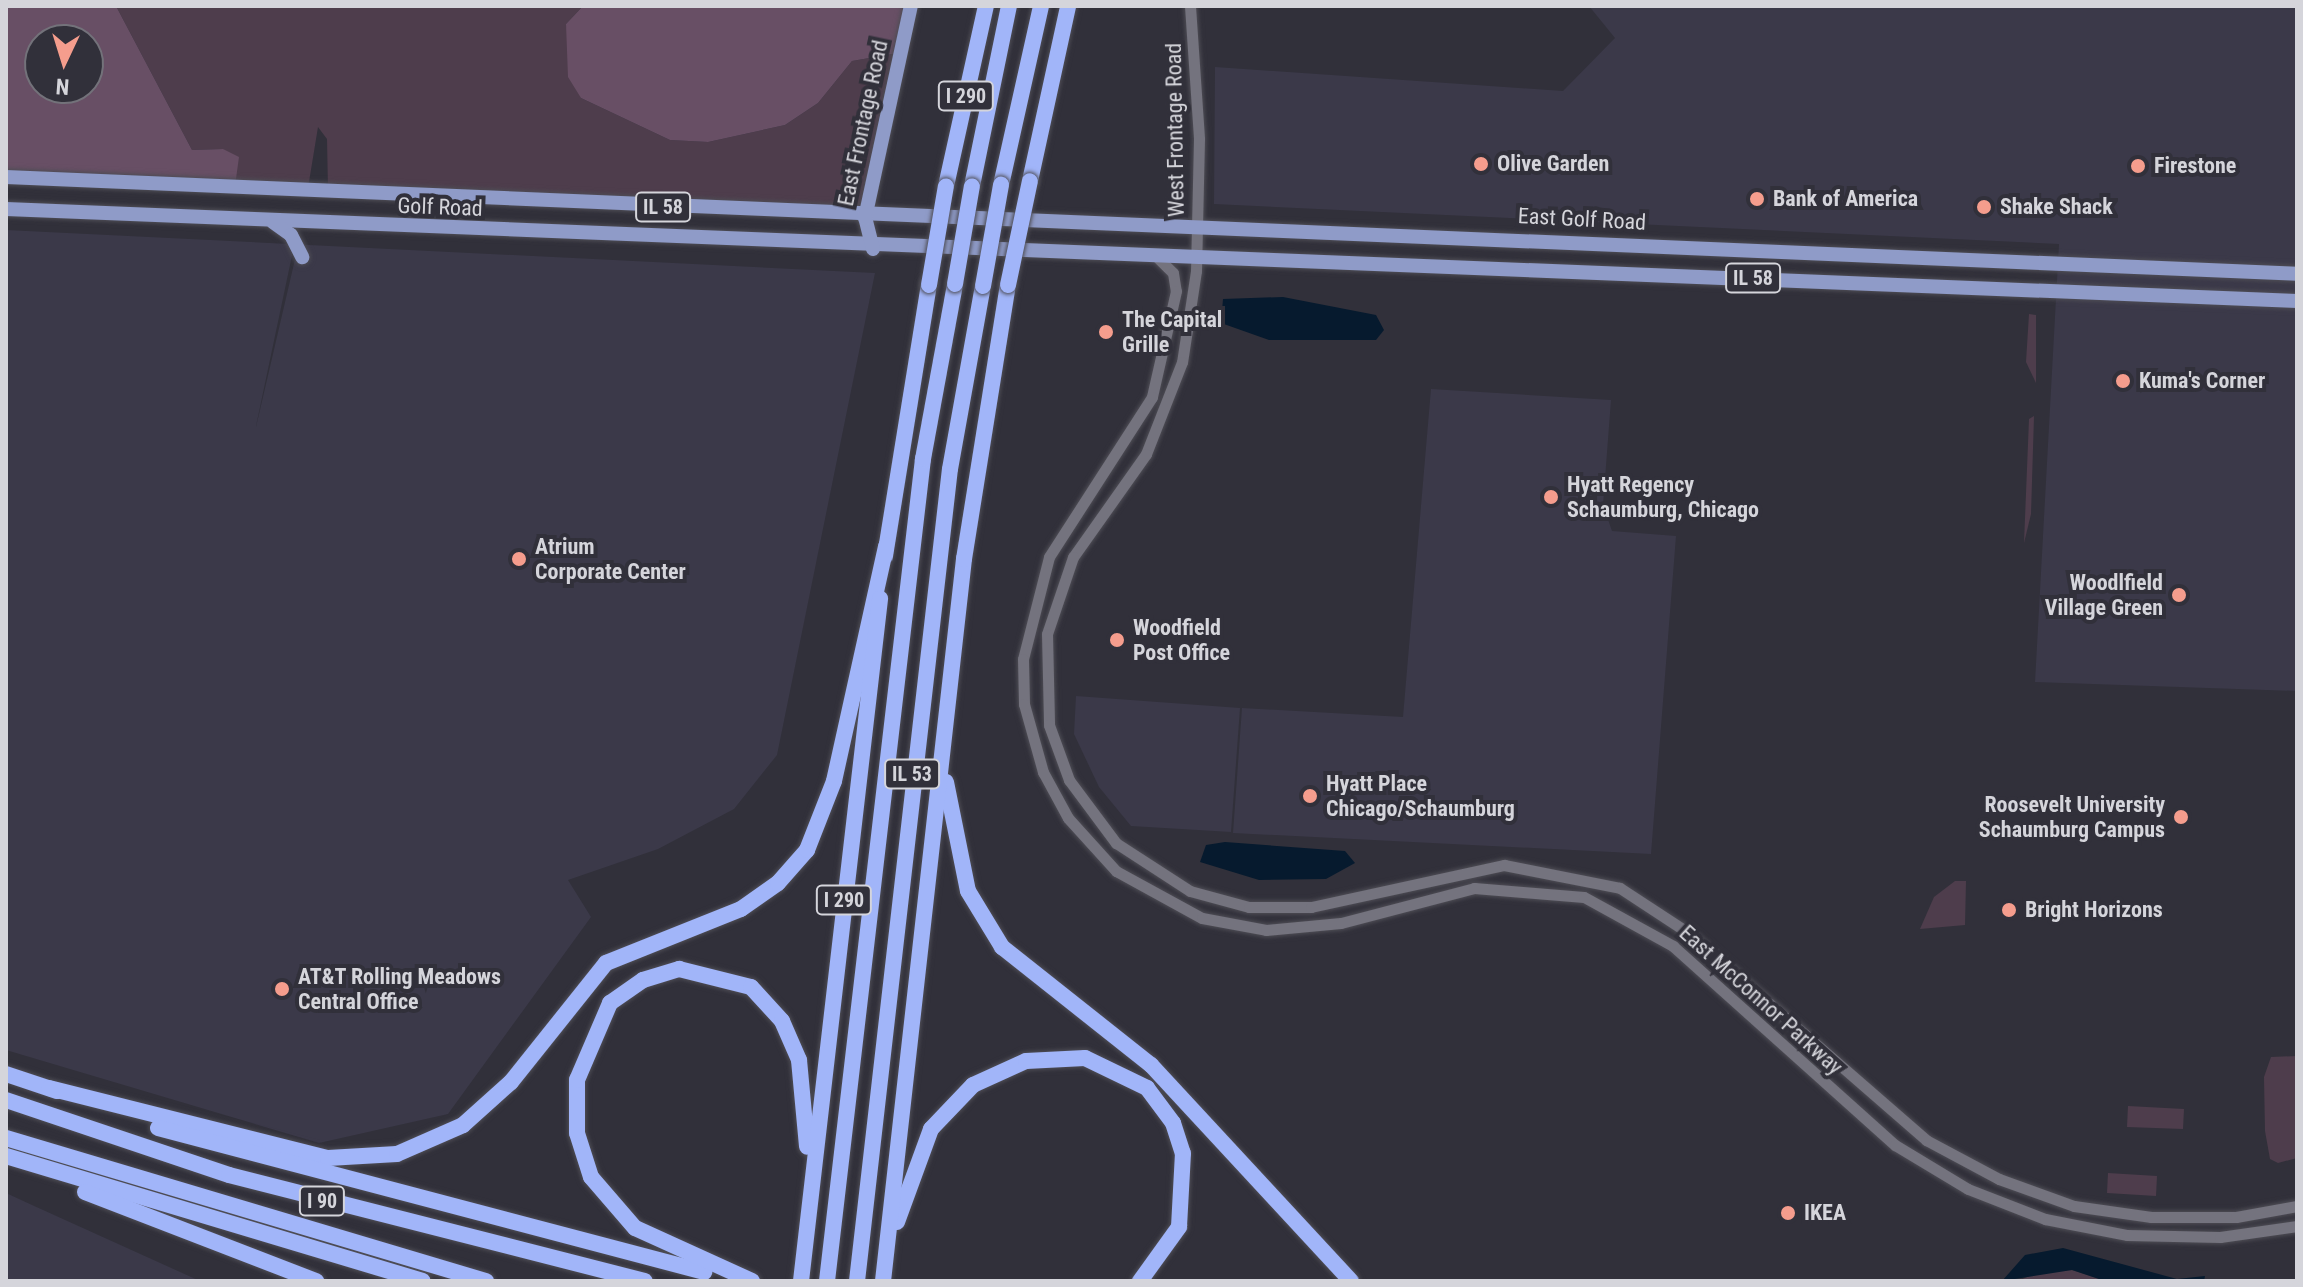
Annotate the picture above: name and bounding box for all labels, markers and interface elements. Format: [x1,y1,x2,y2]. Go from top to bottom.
north arrow [24,24,104,104]
street label: East Frontage Road [833,38,893,208]
street label: West Frontage Road [1160,43,1190,217]
text: N [55,74,70,99]
road number: I 290 [936,80,996,112]
place label: Olive Garden [1497,151,1609,177]
place label: Firestone [2154,153,2236,179]
marker: Olive Garden [1472,155,1490,173]
marker: Firestone [2129,157,2147,175]
place label: Bank of America [1773,186,1918,212]
marker: Bank of America [1748,190,1766,208]
road number: IL 58 [635,191,691,223]
street label: Golf Road [397,192,483,222]
place label: Shake Shack [2000,194,2113,220]
marker: Shake Shack [1975,198,1993,216]
street label: East Golf Road [1517,202,1647,236]
road number: IL 58 [1725,262,1781,294]
place label: The Capital Grille [1122,306,1222,358]
marker: The Capital Grille [1097,323,1115,341]
place label: Kuma's Corner [2139,368,2265,394]
marker: Kuma's Corner [2114,372,2132,390]
place label: Hyatt Regency Schaumburg, Chicago [1567,471,1759,522]
marker: Hyatt Regency Schaumburg, Chicago [1542,488,1560,506]
place label: Atrium Corporate Center [535,533,686,584]
marker: Atrium Corporate Center [510,550,528,568]
place label: Woodlfield Village Green [2045,569,2163,620]
marker: Woodlfield Village Green [2170,586,2188,604]
place label: Woodfield Post Office [1133,614,1230,666]
marker: Woodfield Post Office [1108,631,1126,649]
road number: IL 53 [884,758,940,790]
place label: Hyatt Place Chicago/Schaumburg [1326,770,1515,822]
marker: Hyatt Place Chicago/Schaumburg [1301,787,1319,805]
place label: Roosevelt University Schaumburg Campus [1979,791,2165,842]
marker: Roosevelt University Schaumburg Campus [2172,808,2190,826]
road number: I 290 [814,884,874,916]
place label: Bright Horizons [2025,897,2163,923]
marker: Bright Horizons [2000,901,2018,919]
street label: East McConnor Parkway [1674,920,1848,1080]
place label: AT&T Rolling Meadows Central Office [298,963,502,1014]
marker: AT&T Rolling Meadows Central Office [273,980,291,998]
road number: I 90 [298,1185,346,1217]
place label: IKEA [1804,1200,1846,1226]
marker: IKEA [1779,1204,1797,1222]

